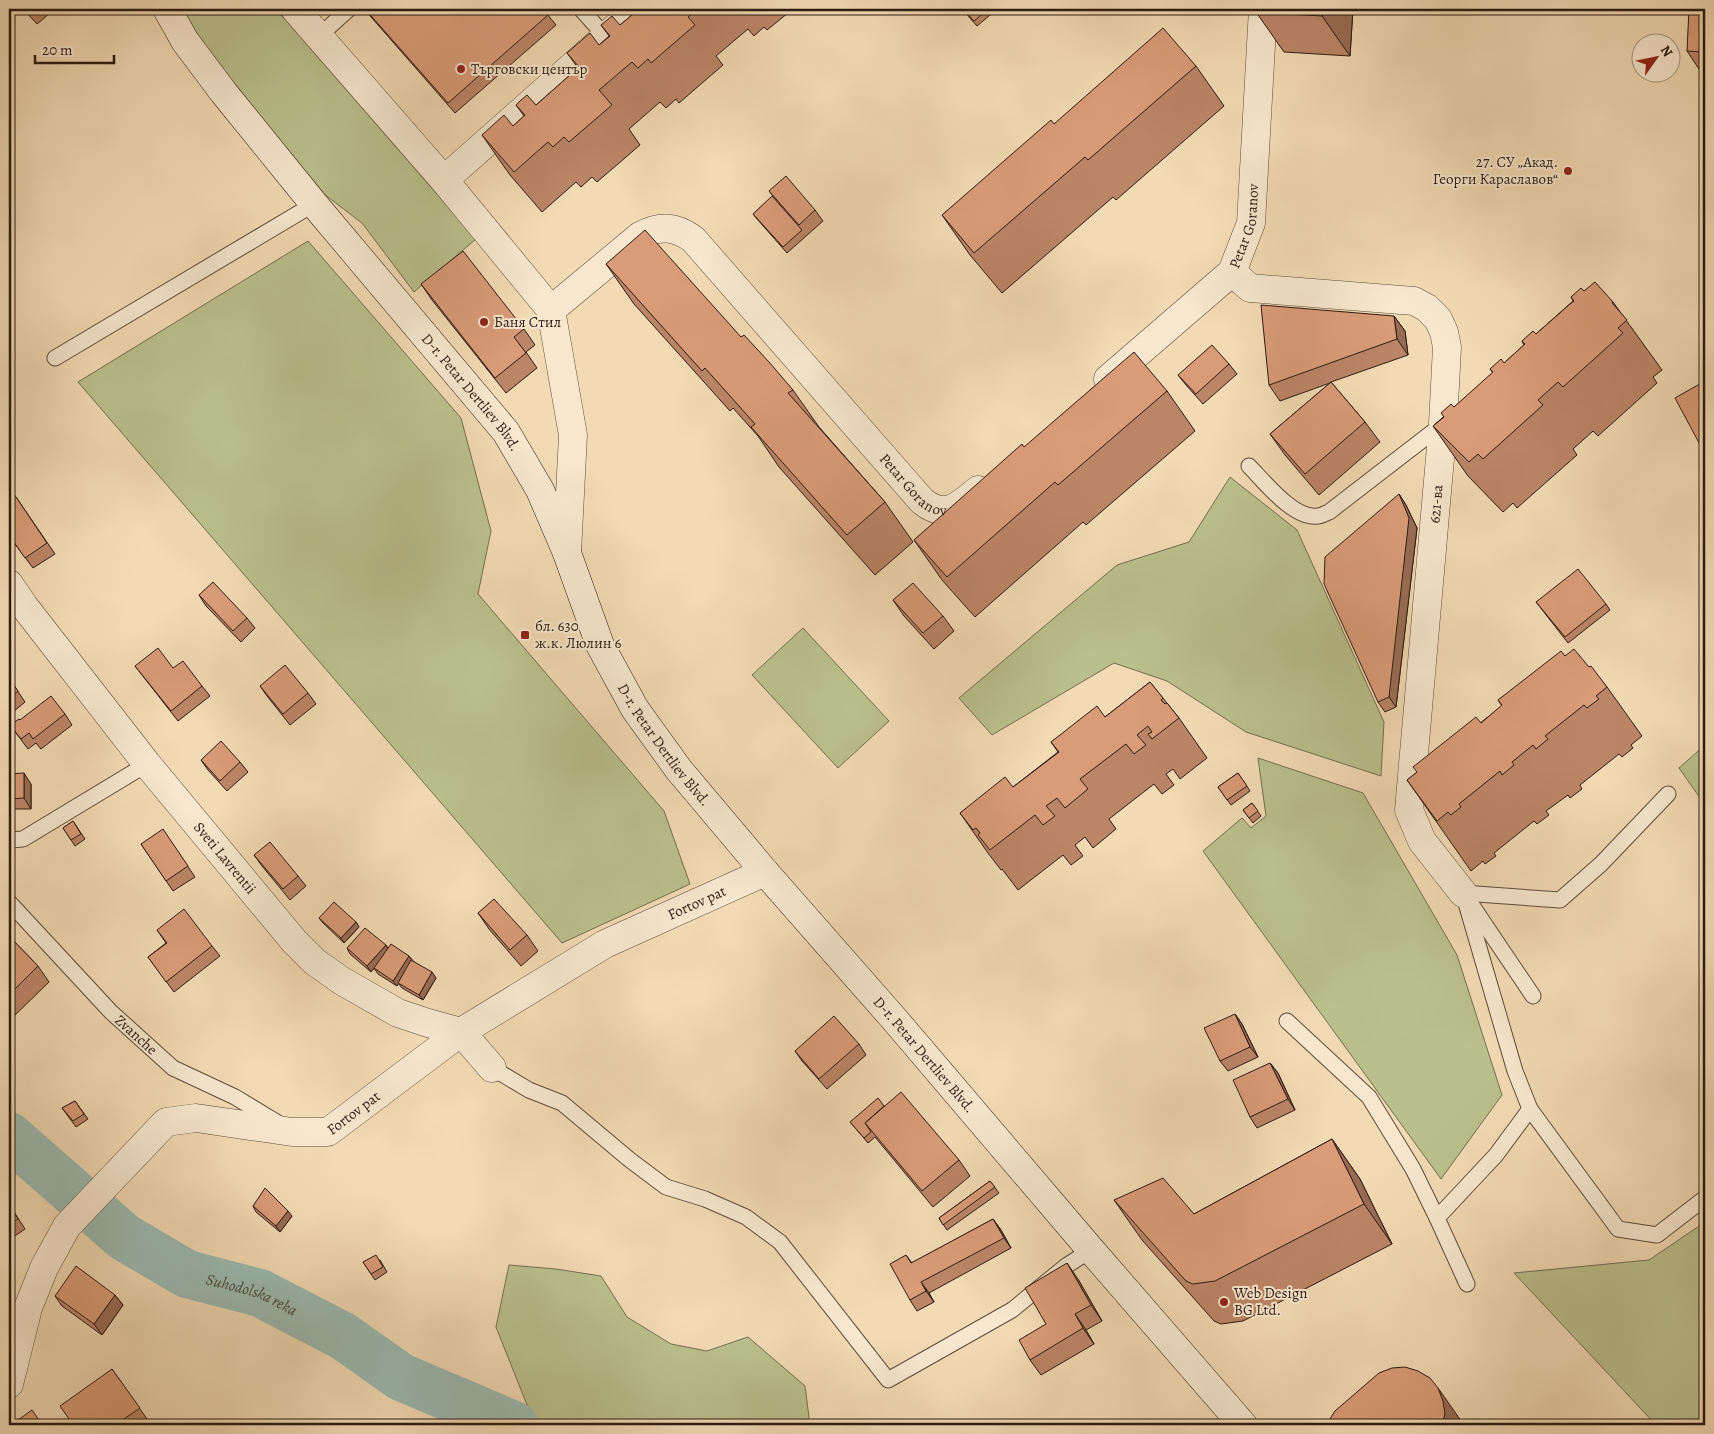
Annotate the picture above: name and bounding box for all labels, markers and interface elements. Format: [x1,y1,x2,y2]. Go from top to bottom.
scale bar [35,32,114,64]
north arrow [1632,32,1682,82]
text: 20 m [42,40,73,60]
text: N [1656,42,1677,61]
place label: Търговски център [471,59,587,79]
marker: Търговски център [455,63,467,75]
place label: 27. СУ „Акад. Георги Караславов“ [1433,152,1558,189]
marker: 27. СУ „Акад. Георги Караславов“ [1562,165,1574,177]
street label: Petar Goranov [1224,183,1263,271]
place label: Баня Стил [494,312,561,332]
marker: Баня Стил [478,316,490,328]
street label: D-r. Petar Dertliev Blvd. [417,329,525,455]
street label: Petar Goranov [875,449,947,520]
street label: 621-ва [1424,484,1448,524]
place label: бл. 630 ж.к. Люлин 6 [535,616,621,653]
marker: бл. 630 ж.к. Люлин 6 [519,629,531,641]
street label: D-r. Petar Dertliev Blvd. [613,680,715,810]
street label: Sveti Lavrentii [189,818,261,898]
street label: Fortov pat [664,881,729,925]
street label: D-r. Petar Dertliev Blvd. [869,992,980,1117]
street label: Zvanche [111,1010,162,1059]
street label: Fortov pat [323,1086,384,1139]
water label: Suhodolska reka [203,1268,301,1322]
place label: Web Design BG Ltd. [1233,1283,1307,1320]
marker: Web Design BG Ltd. [1218,1296,1230,1308]

